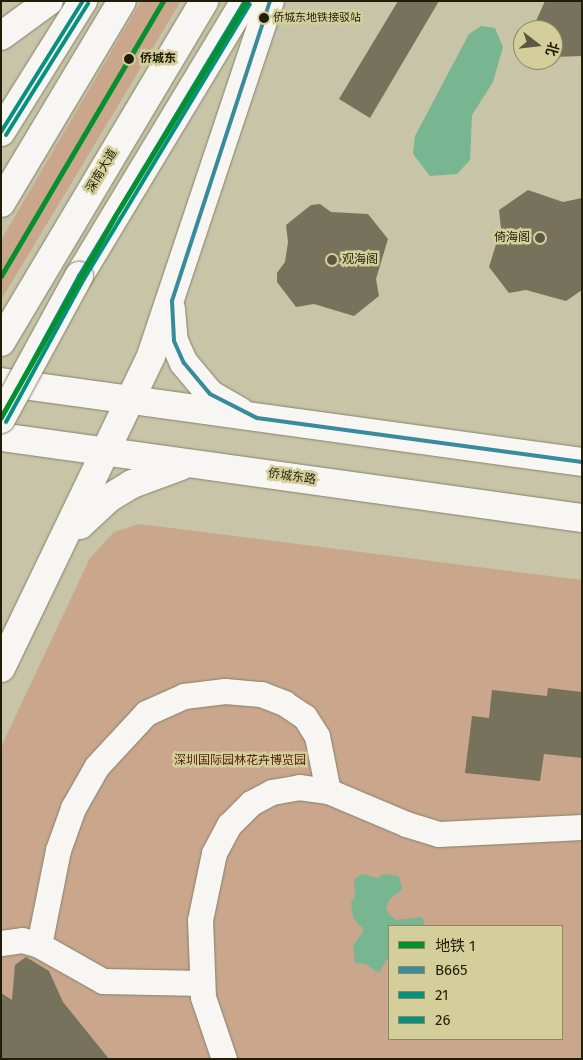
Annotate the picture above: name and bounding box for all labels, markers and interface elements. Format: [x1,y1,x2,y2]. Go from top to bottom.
place label: 侨城东地铁接驳站 [273,11,361,25]
marker: 侨城东地铁接驳站 [259,13,269,23]
north arrow [513,20,563,70]
text: 北 [542,40,562,58]
marker: 侨城东 [122,52,136,66]
place label: 侨城东 [140,52,176,66]
street label: 深南大道 [83,147,121,195]
place label: 倚海阁 [494,231,530,245]
marker: 倚海阁 [534,232,546,244]
place label: 观海阁 [342,253,378,267]
marker: 观海阁 [326,254,338,266]
street label: 侨城东路 [267,467,317,487]
park label: 深圳国际园林花卉博览园 [174,754,306,768]
legend [388,925,563,1040]
text: 地铁 1 [435,937,475,955]
text: B665 [435,961,468,979]
text: 21 [435,986,449,1004]
text: 26 [435,1011,450,1029]

